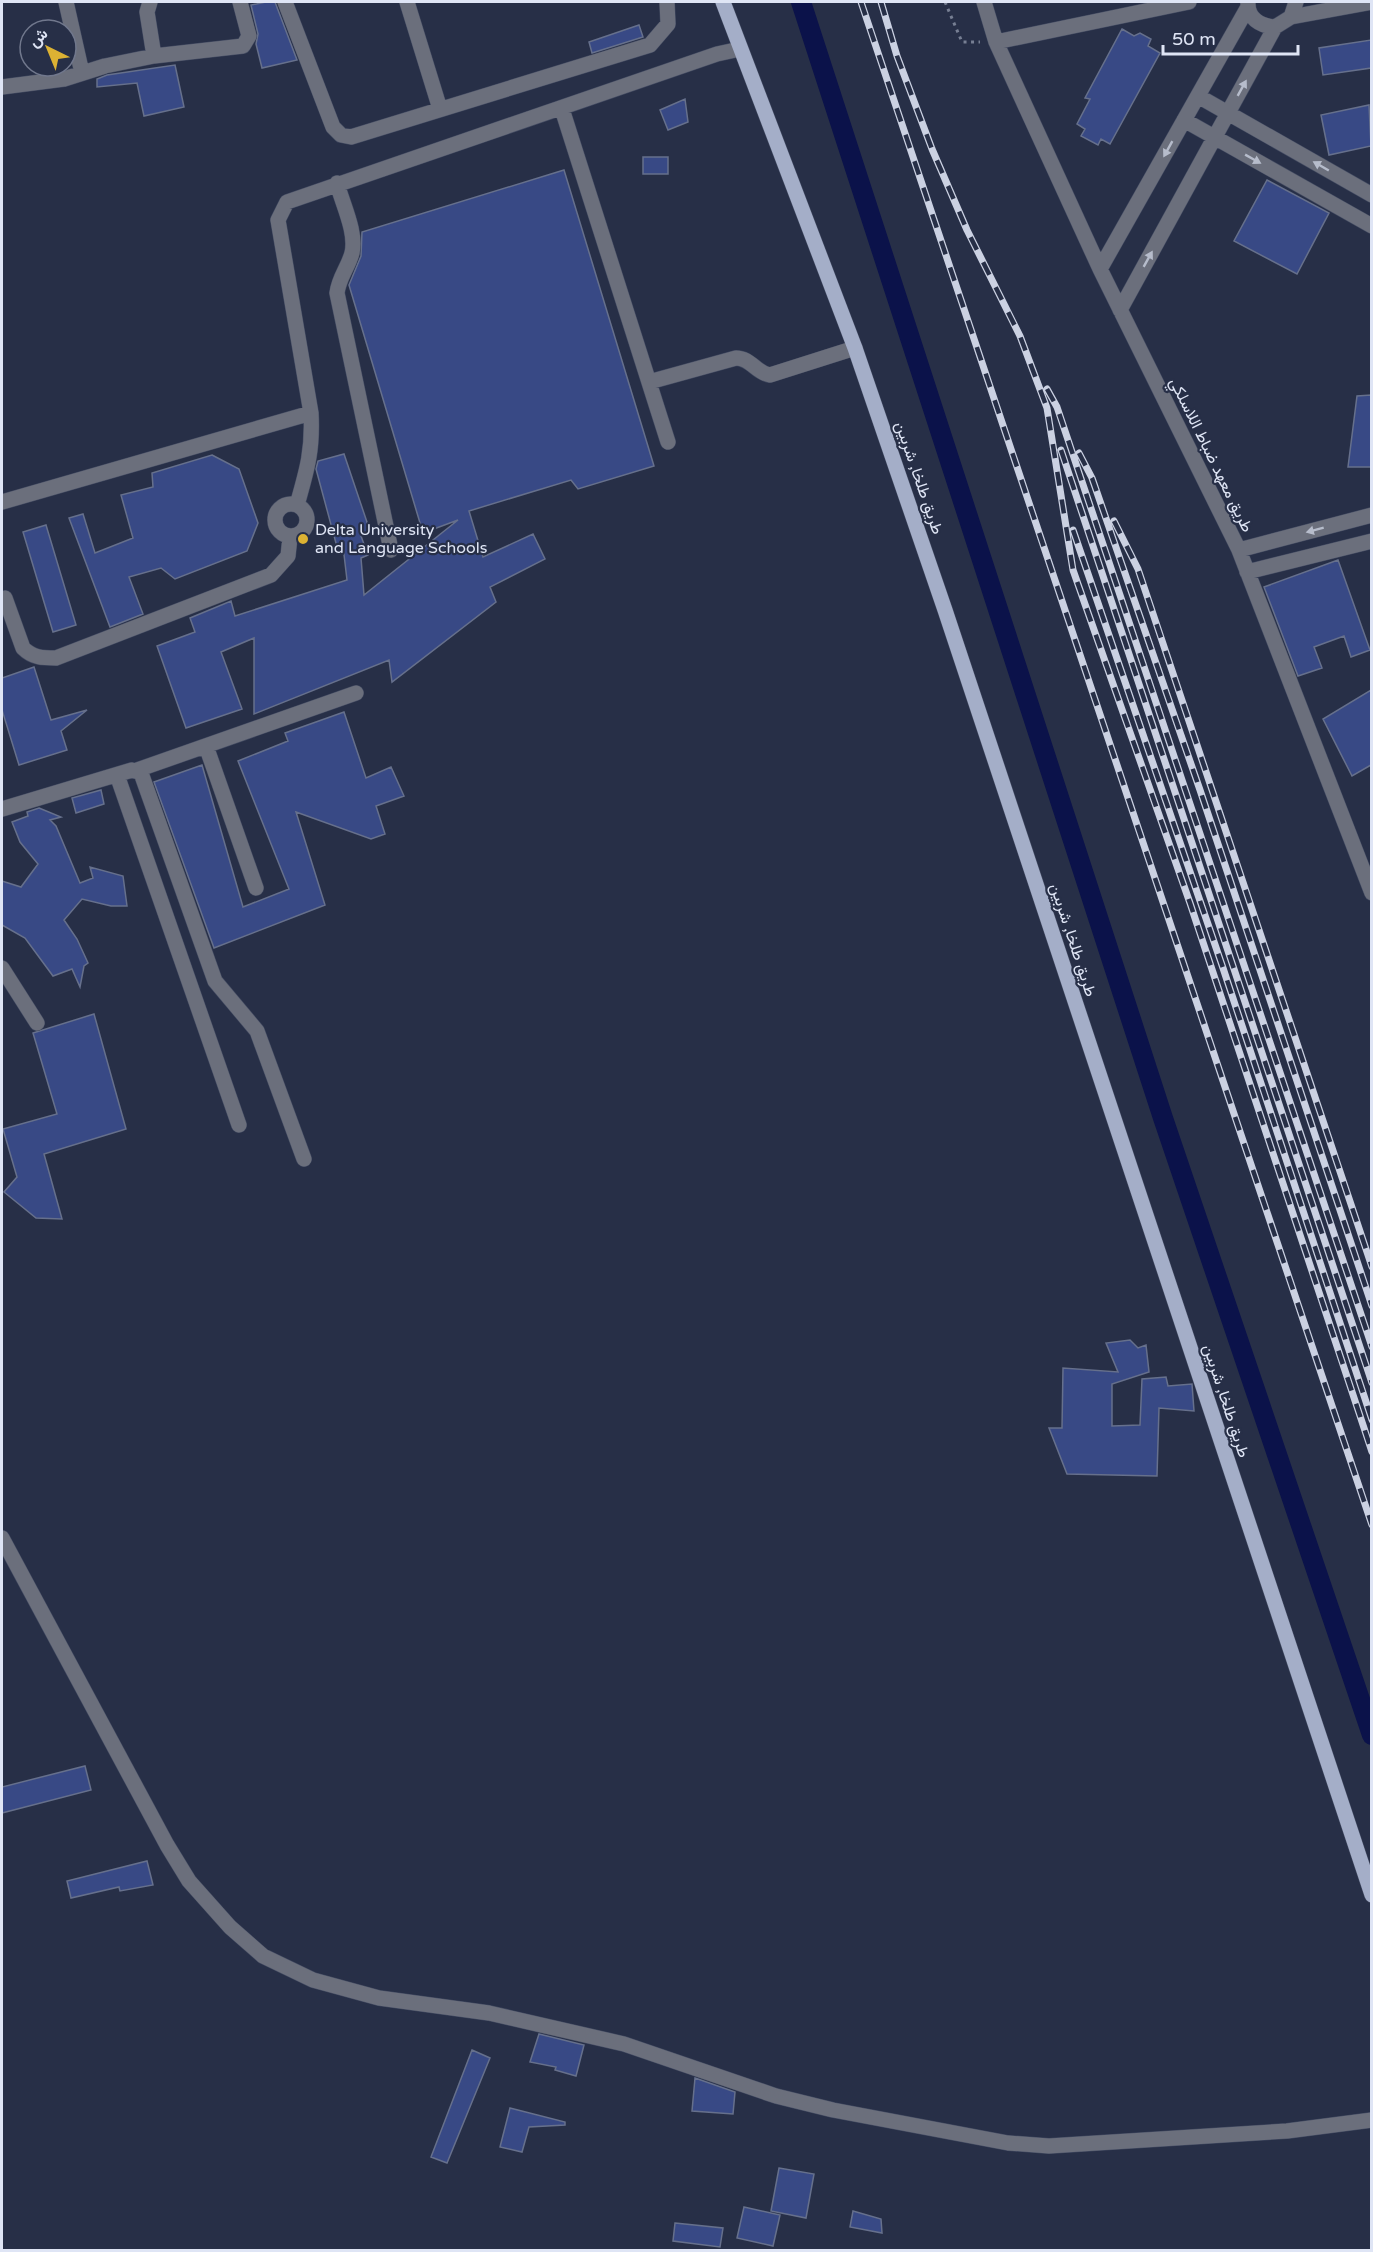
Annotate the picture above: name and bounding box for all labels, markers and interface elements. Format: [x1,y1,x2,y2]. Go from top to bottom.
north arrow [18,18,78,78]
scale bar [1163,18,1298,56]
text: ش [25,24,52,52]
text: 50 m [1172,28,1216,50]
one-way arrow [1237,79,1247,96]
one-way arrow [1162,141,1173,157]
one-way arrow [1245,154,1262,164]
one-way arrow [1312,161,1329,171]
one-way arrow [1143,250,1153,267]
street label: طريق معهد ضباط اللاسلكي [1162,374,1257,537]
street label: طريق طلخا, شربين [890,419,948,537]
place label: Delta University and Language Schools [315,520,487,558]
one-way arrow [1306,526,1324,536]
marker: Delta University and Language Schools [296,532,310,546]
street label: طريق طلخا, شربين [1045,881,1101,999]
street label: طريق طلخا, شربين [1198,1342,1254,1460]

